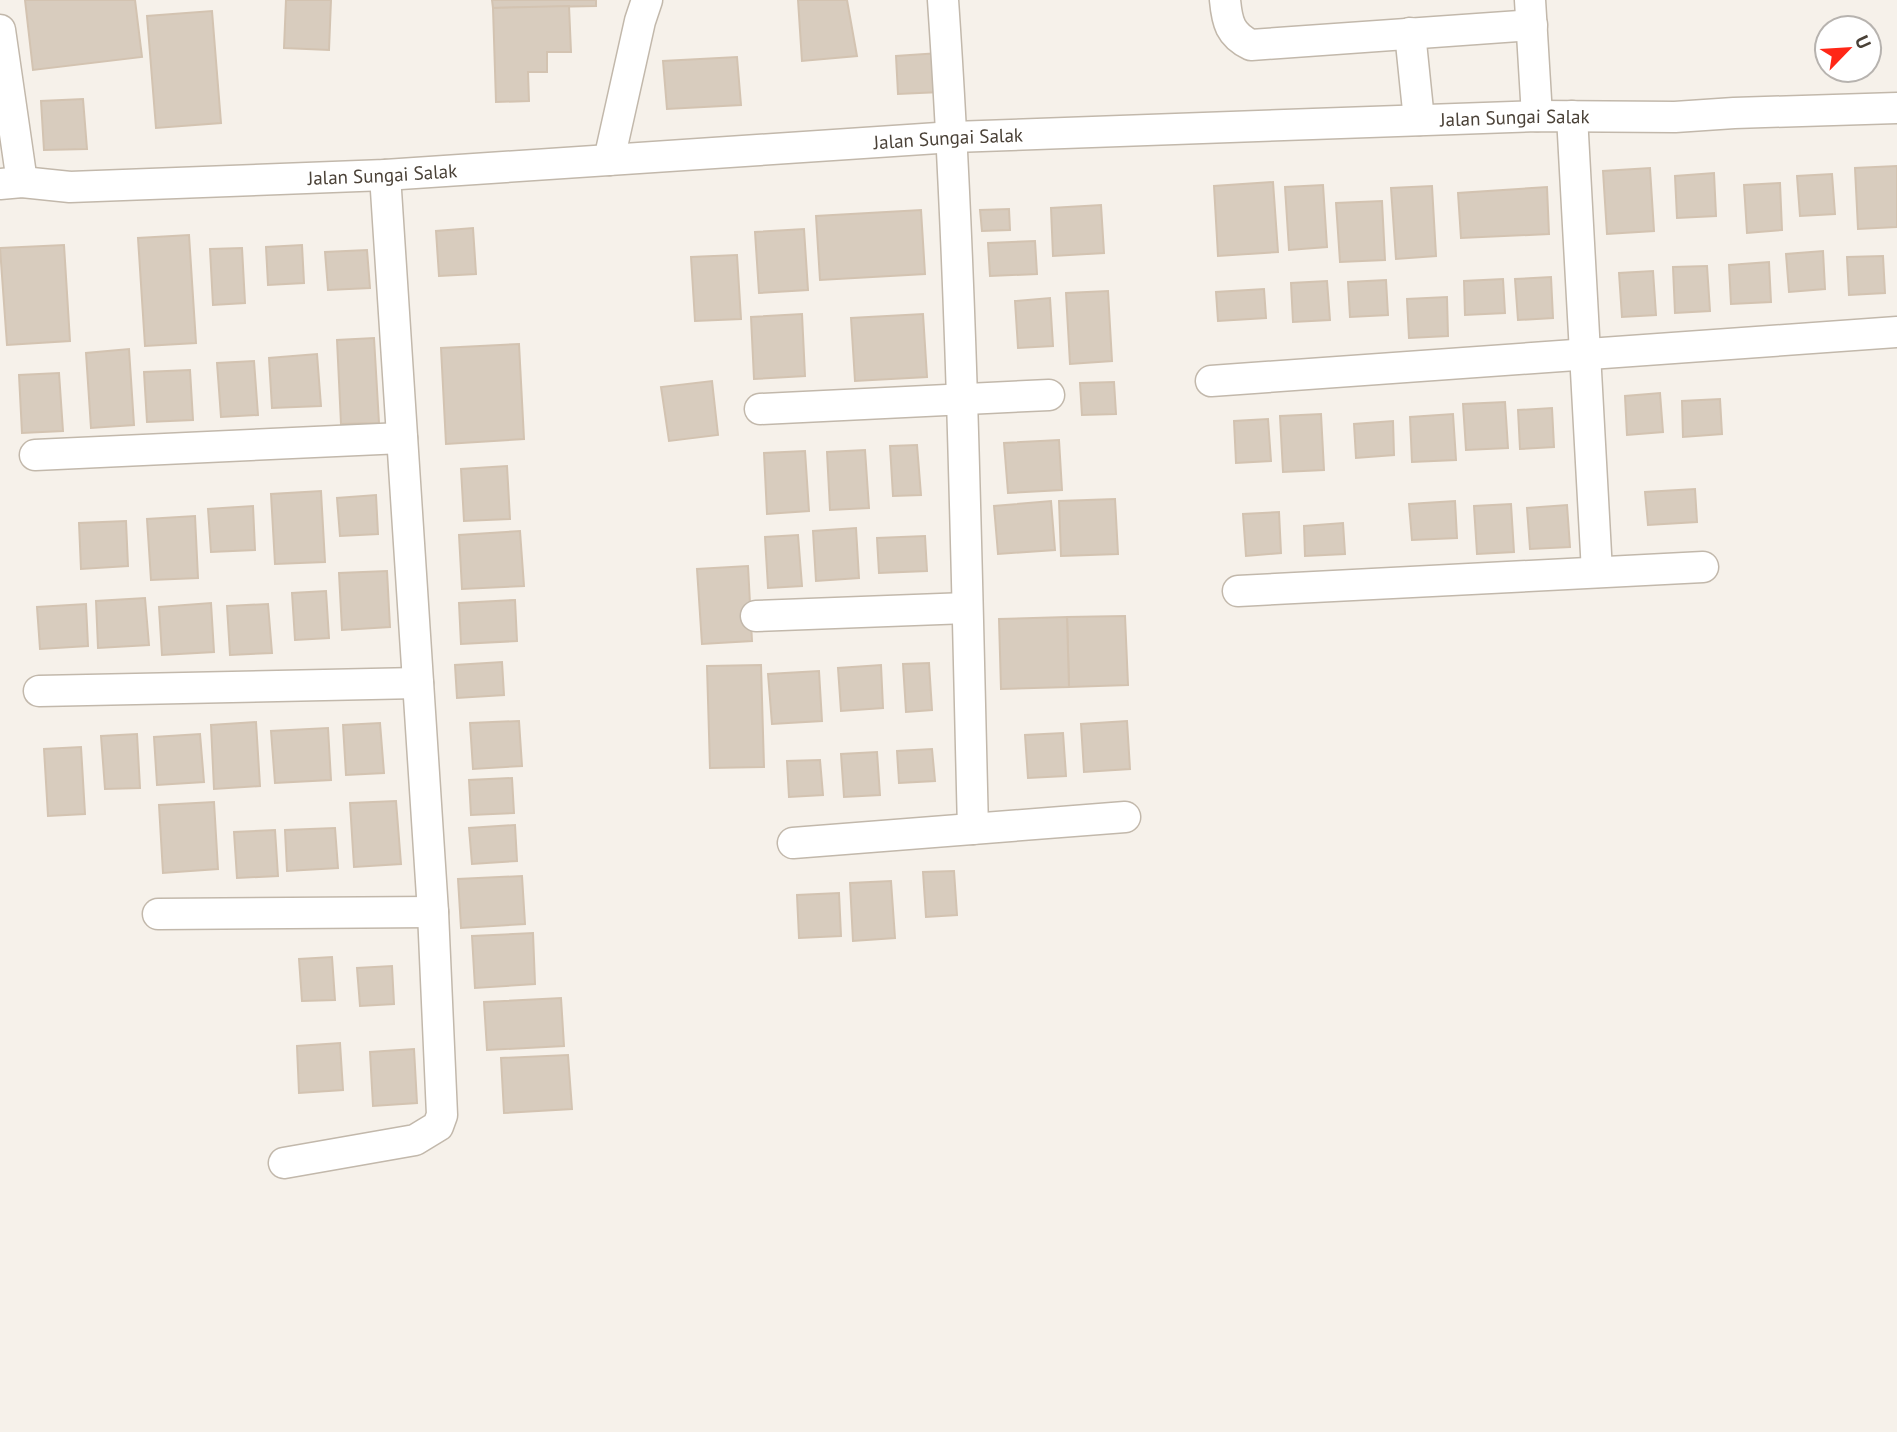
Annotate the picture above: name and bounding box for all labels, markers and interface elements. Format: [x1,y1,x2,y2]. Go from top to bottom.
north arrow [1813,14,1883,84]
text: U [1850,31,1877,52]
street label: Jalan Sungai Salak [1439,104,1590,132]
street label: Jalan Sungai Salak [872,122,1023,154]
street label: Jalan Sungai Salak [306,158,458,190]

